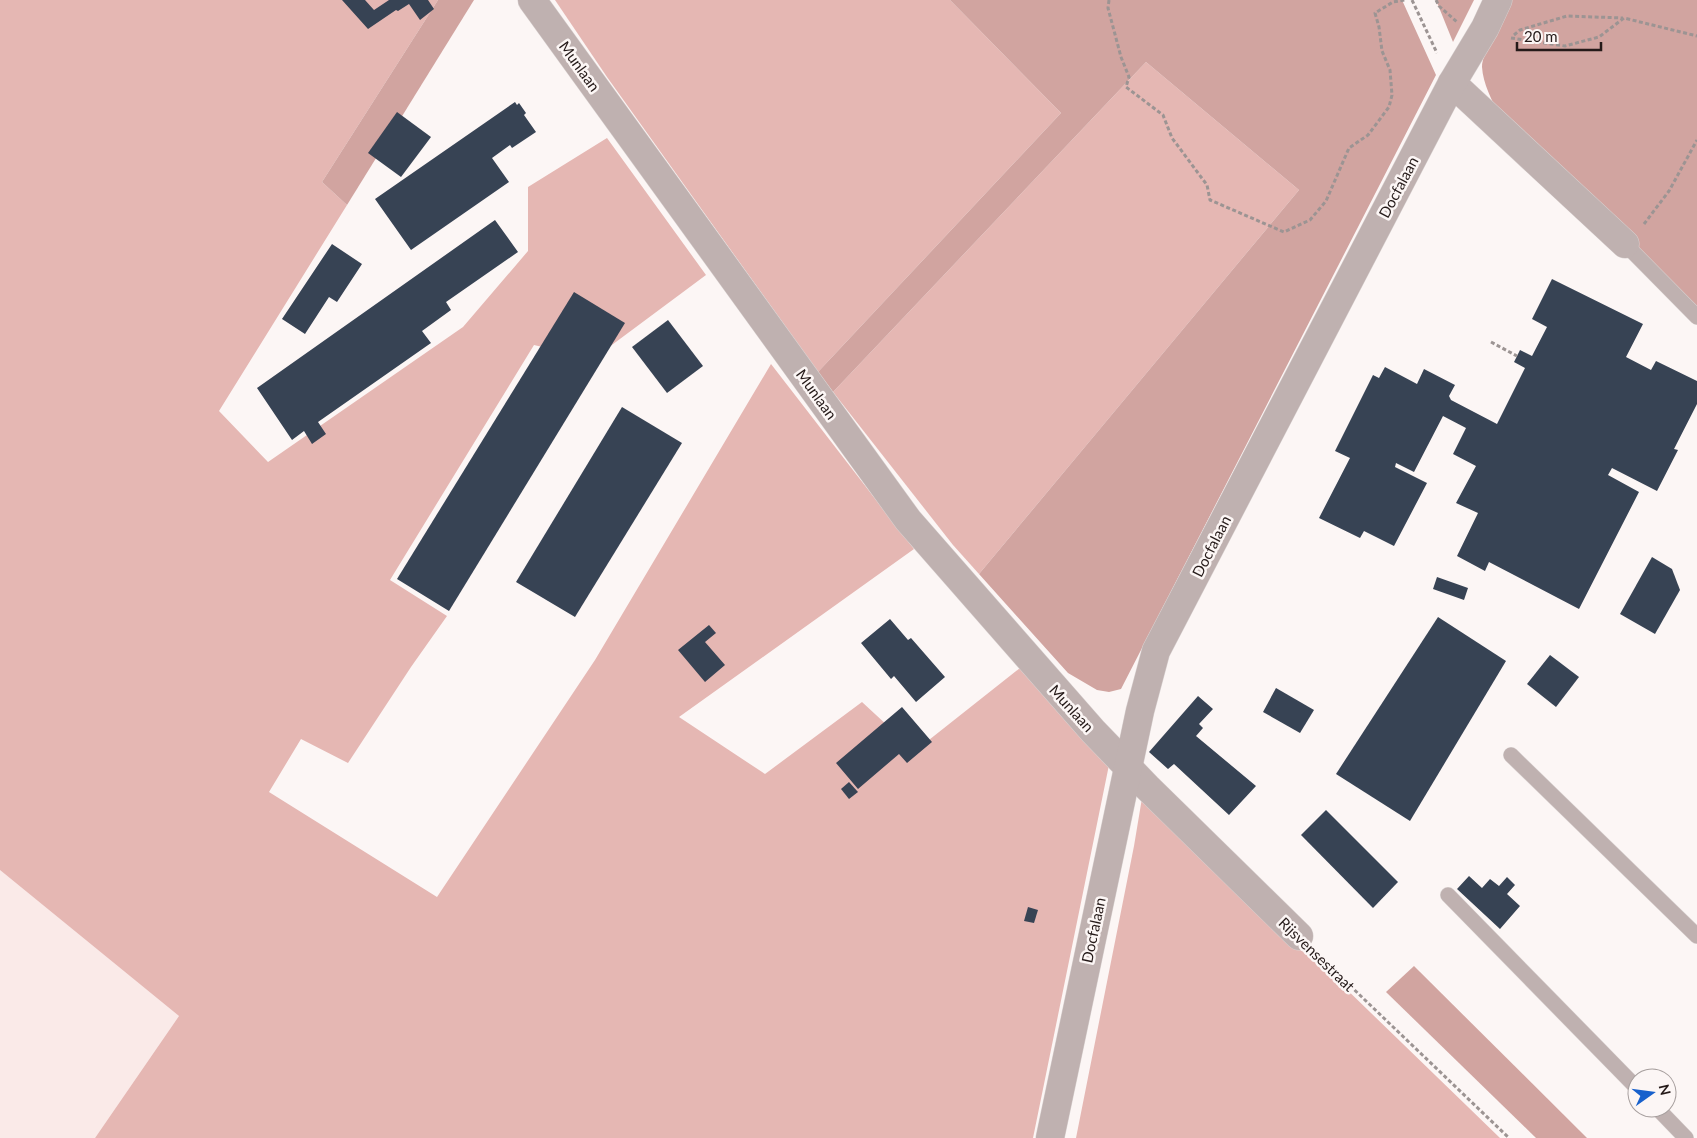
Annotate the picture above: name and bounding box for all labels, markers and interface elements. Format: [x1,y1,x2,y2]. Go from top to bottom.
scale bar [1517,20,1601,52]
text: 20 m [1524,27,1558,45]
street label: Munlaan [556,38,604,94]
street label: Docfalaan [1374,153,1422,221]
street label: Munlaan [793,366,841,422]
street label: Docfalaan [1188,512,1234,580]
street label: Munlaan [1046,681,1098,735]
street label: Docfalaan [1077,896,1109,964]
street label: Rijsvensestraat [1275,913,1359,995]
north arrow [1627,1068,1677,1118]
text: N [1656,1082,1675,1097]

